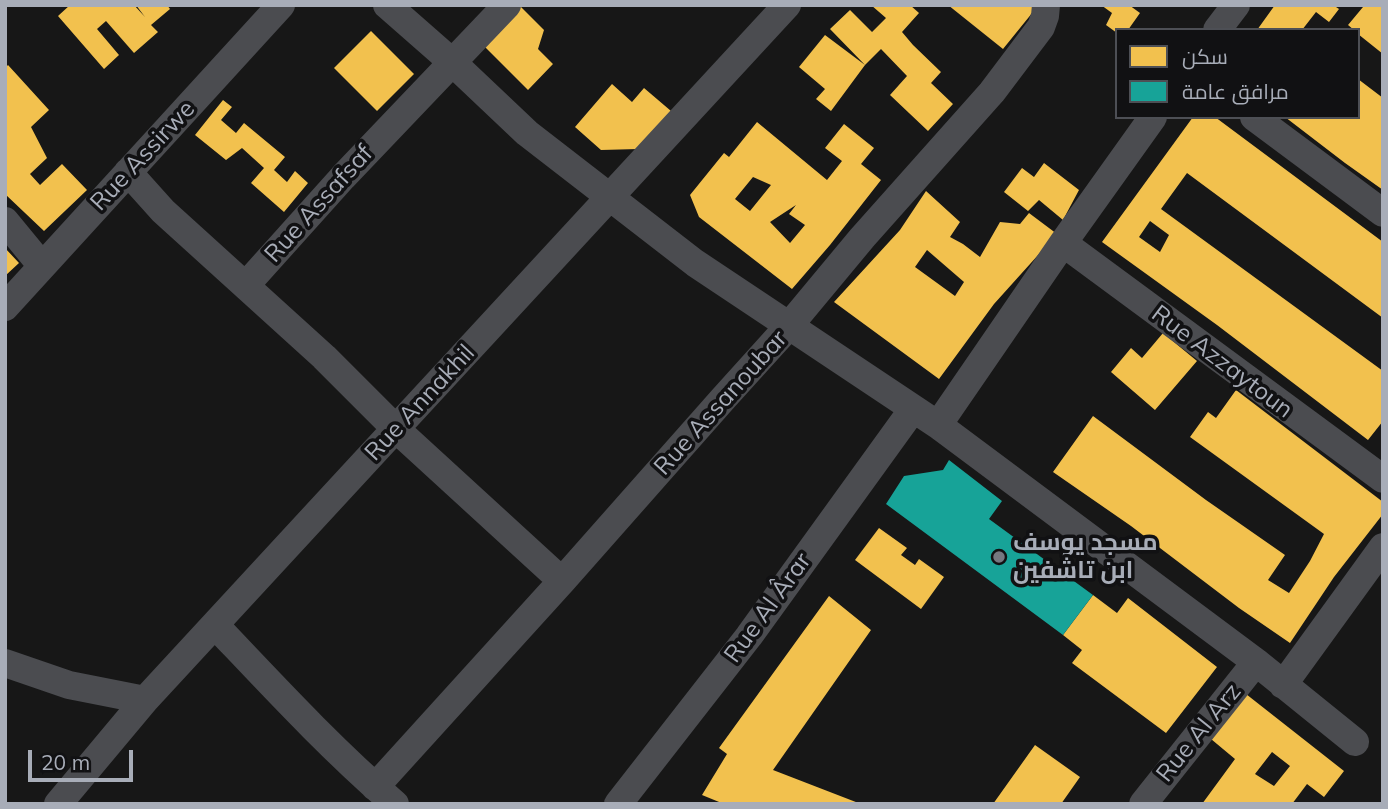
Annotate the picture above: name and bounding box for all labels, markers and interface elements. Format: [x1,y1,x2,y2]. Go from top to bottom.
legend [1115,28,1360,119]
text: سكن [1182,43,1228,69]
text: مرافق عامة [1182,78,1289,104]
street label: Rue Assirwe [85,95,201,217]
street label: Rue Assafsaf [259,139,379,269]
street label: Rue Azzaytoun [1146,300,1298,424]
street label: Rue Assanoubar [649,325,793,481]
street label: Rue Annakhil [359,339,481,467]
place label: مسجد يوسف ابن تاشفين [1013,529,1158,585]
street label: Rue Al Ârar [719,547,817,669]
marker: مسجد يوسف ابن تاشفين [991,549,1007,565]
street label: Rue Al Arz [1151,678,1247,788]
scale bar [32,736,136,780]
text: 20 m [41,749,90,775]

